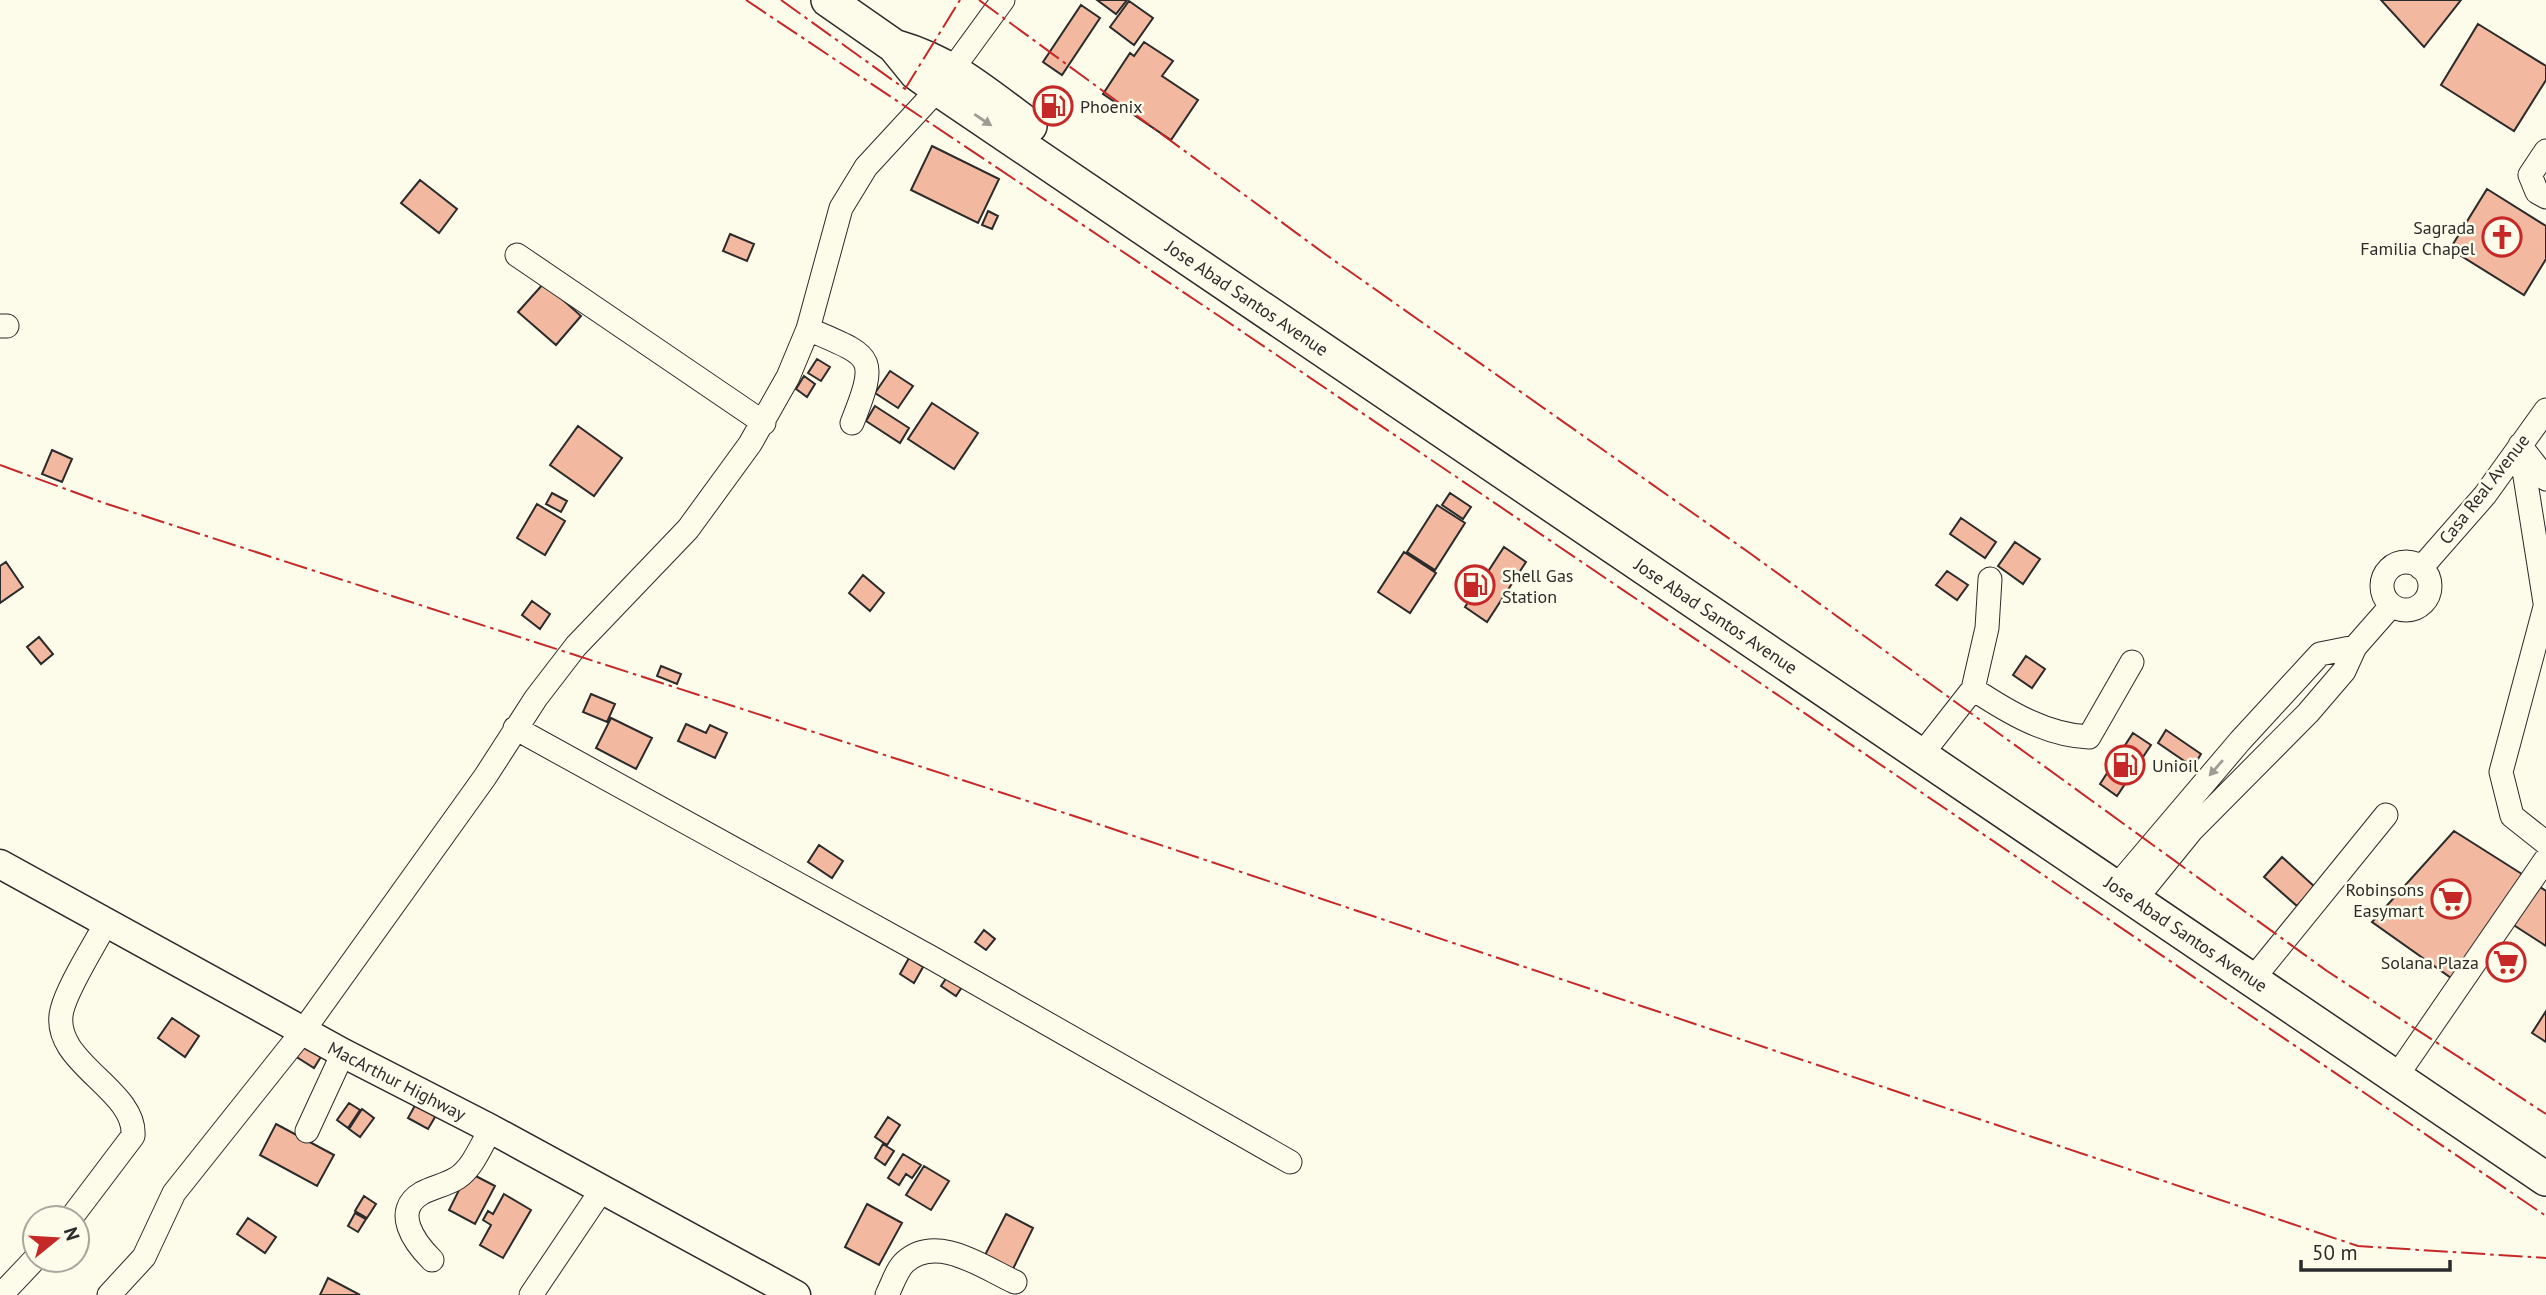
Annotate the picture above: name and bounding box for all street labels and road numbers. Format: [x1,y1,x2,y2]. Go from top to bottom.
street label: Jose Abad Santos Avenue [1160,234,1333,361]
street label: Casa Real Avenue [2434,429,2534,549]
street label: Jose Abad Santos Avenue [1629,552,1802,679]
street label: Jose Abad Santos Avenue [2099,870,2272,997]
street label: MacArthur Highway [324,1036,470,1126]

